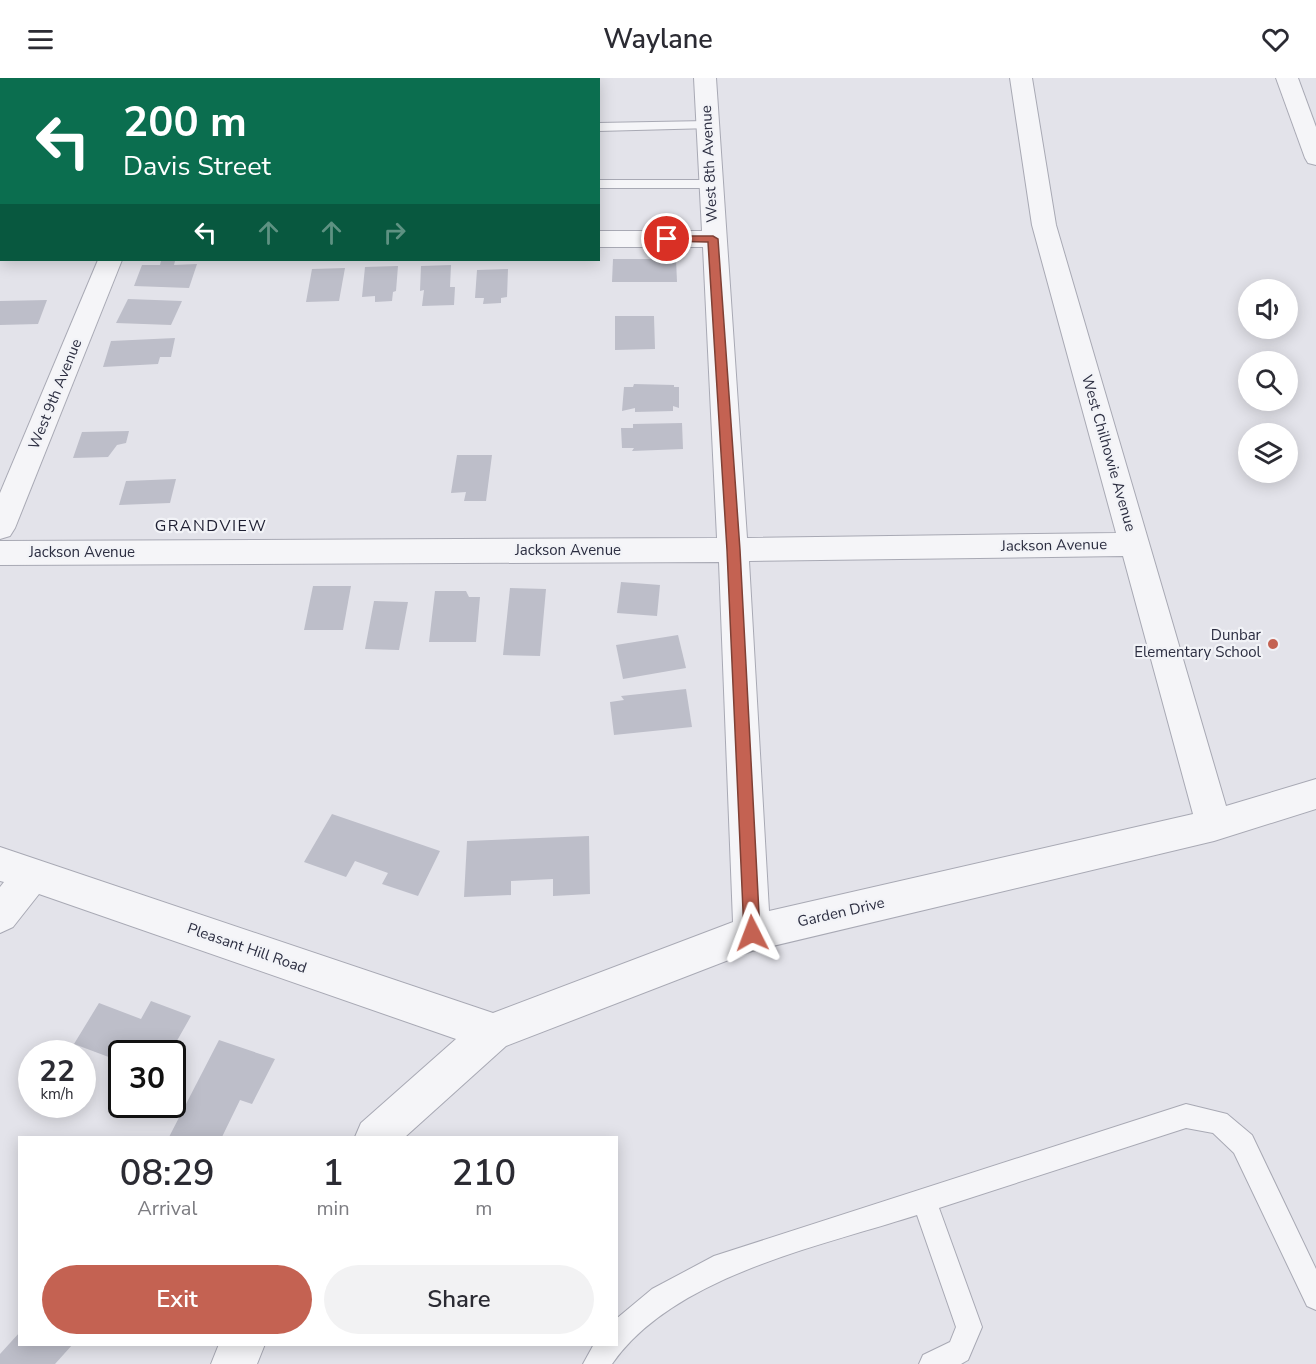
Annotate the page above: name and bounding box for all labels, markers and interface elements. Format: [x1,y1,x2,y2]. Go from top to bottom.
text: Waylane [603,21,713,58]
icon: menu [24,23,57,56]
icon: heart [1259,23,1292,56]
text: 200 m [123,94,247,151]
icon: left [24,102,102,180]
street label: West 8th Avenue [696,105,722,223]
text: Davis Street [123,148,271,185]
pin [641,213,692,264]
icon: left [189,216,222,249]
icon: ahead [252,216,285,249]
icon: ahead [315,216,348,249]
icon: right [378,216,411,249]
icon: arrive [650,222,683,255]
map controls [1238,279,1298,483]
button: sound [1238,279,1298,339]
street label: West 9th Avenue [24,336,86,452]
button: search [1238,351,1298,411]
street label: West Chilhowie Avenue [1077,372,1141,534]
button: layers [1238,423,1298,483]
district label: GRANDVIEW [155,515,267,537]
street label: Jackson Avenue [1000,534,1107,556]
street label: Jackson Avenue [514,540,621,560]
street label: Jackson Avenue [28,542,135,562]
place label: Dunbar Elementary School [1134,625,1262,662]
marker: Dunbar Elementary School [1266,637,1280,651]
street label: Garden Drive [795,892,887,932]
position arrow [720,901,784,965]
street label: Pleasant Hill Road [185,918,309,978]
speed limit sign: 30 [108,1040,186,1118]
text: 22 [39,1051,75,1092]
text: km/h [40,1084,74,1104]
text: 08:29 [120,1149,215,1198]
text: 1 [322,1149,344,1198]
text: 210 [451,1149,516,1198]
text: Arrival [137,1195,197,1222]
text: min [317,1195,350,1222]
text: m [475,1195,492,1222]
button: Exit [42,1265,312,1334]
button: Share [324,1265,594,1334]

